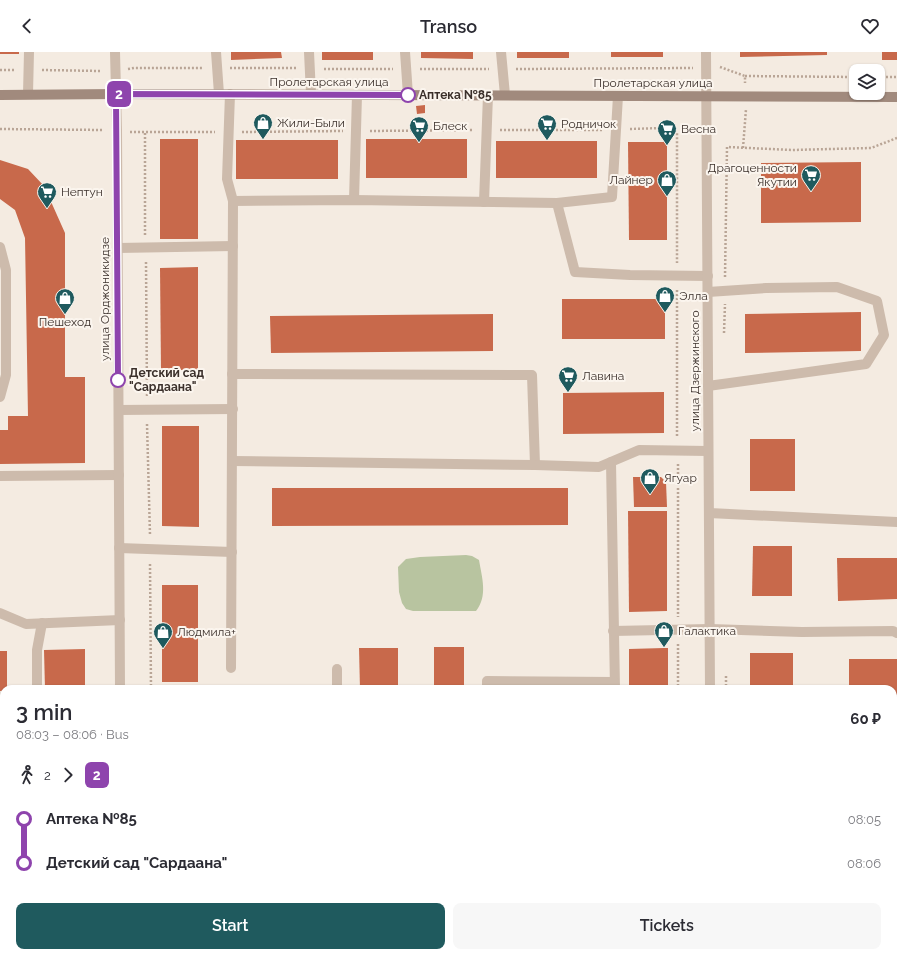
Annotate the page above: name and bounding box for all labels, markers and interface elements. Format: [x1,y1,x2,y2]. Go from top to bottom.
icon: back [16,15,38,37]
icon: heart [859,15,881,37]
text: Transo [420,16,477,37]
map controls [849,64,885,100]
button: layers [849,64,885,100]
street label: Пролетарская улица [270,75,388,89]
street label: Пролетарская улица [594,76,712,90]
line badge: 2 [106,81,132,107]
text: 2 [115,86,123,102]
marker: Аптека №85 [400,87,416,103]
place label: Аптека №85 [419,88,492,102]
shop icon: Жили-Были [252,112,274,140]
supermarket icon: Родничок [536,113,558,141]
supermarket icon: Блеск [408,115,430,143]
place label: Жили-Были [277,116,345,130]
place label: Родничок [561,117,616,131]
supermarket icon: Весна [656,118,678,146]
place label: Блеск [433,119,468,133]
place label: Весна [681,122,716,136]
place label: Драгоценности Якутии [708,161,797,189]
supermarket icon: Драгоценности Якутии [800,164,822,192]
shop icon: Лайнер [656,169,678,197]
place label: Лайнер [609,173,653,187]
supermarket icon: Нептун [36,181,58,209]
place label: Нептун [61,185,103,199]
street label: улица Орджоникидзе [98,237,112,361]
shop icon: Элла [654,285,676,313]
shop icon: Пешеход [54,287,76,315]
place label: Элла [679,289,708,303]
street label: улица Дзержинского [688,310,702,432]
place label: Пешеход [39,315,91,329]
supermarket icon: Лавина [557,365,579,393]
place label: Детский сад "Сардаана" [129,366,204,394]
place label: Лавина [582,369,624,383]
marker: Детский сад "Сардаана" [110,372,126,388]
shop icon: Ягуар [639,467,661,495]
place label: Ягуар [664,471,697,485]
shop icon: Галактика [653,620,675,648]
shop icon: Людмила+ [152,621,174,649]
place label: Галактика [678,624,736,638]
place label: Людмила+ [177,625,236,639]
text: 3 min [16,699,72,725]
text: 60 ₽ [850,710,881,728]
text: 08:03 – 08:06 · Bus [16,727,129,742]
icon: walk [16,764,38,786]
icon: forward [57,764,79,786]
text: 2 [93,767,101,783]
text: 2 [44,768,51,783]
text: Аптека №85 [46,810,137,828]
text: 08:05 [848,812,881,827]
text: Детский сад "Сардаана" [46,854,227,872]
text: 08:06 [847,856,881,871]
button: Start [16,903,445,949]
button: Tickets [453,903,881,949]

